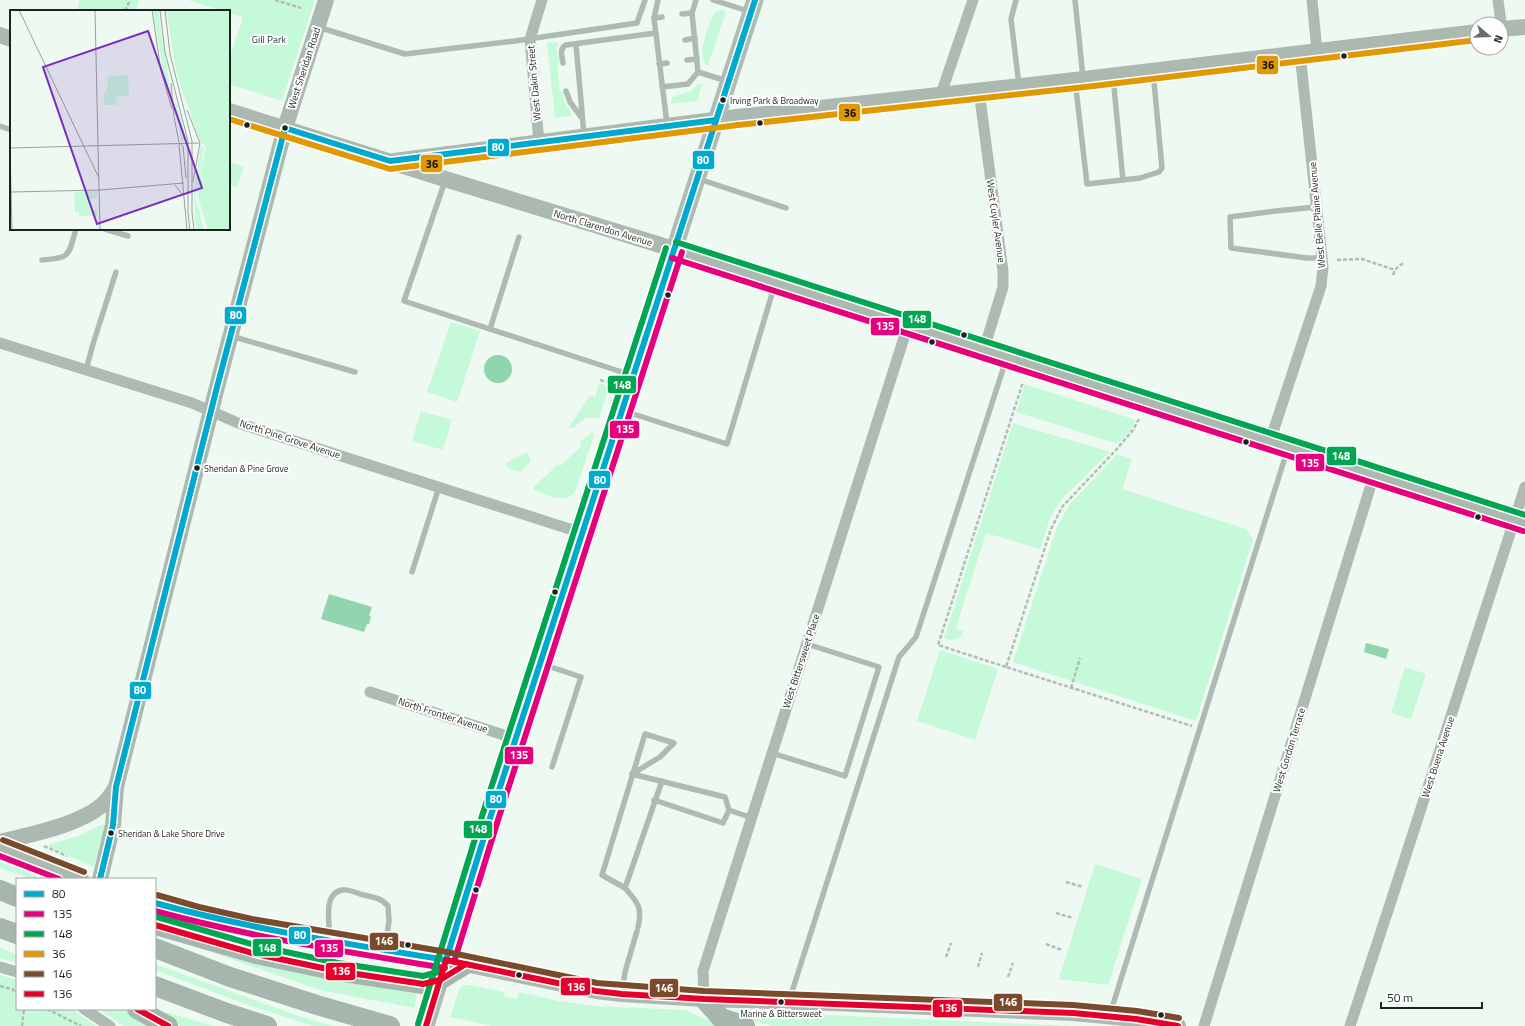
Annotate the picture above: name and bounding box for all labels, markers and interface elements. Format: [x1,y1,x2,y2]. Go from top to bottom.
inset map [10,10,230,230]
north arrow [1469,16,1509,56]
street label: West Sheridan Road [284,25,324,111]
park label: Gill Park [252,32,286,47]
text: N [1490,33,1507,45]
street label: West Dakin Street [523,44,545,121]
unlabelled marker [1339,51,1349,61]
line badge: 36 [1256,55,1279,75]
text: 36 [1262,57,1274,73]
place label: Irving Park & Broadway [730,94,819,107]
marker: Irving Park & Broadway [718,95,728,105]
line badge: 36 [838,103,861,122]
text: 36 [844,105,856,121]
unlabelled marker [755,118,765,128]
unlabelled marker [242,120,252,130]
unlabelled marker [280,123,290,133]
line badge: 80 [487,138,510,157]
text: 80 [492,139,504,155]
line badge: 80 [692,150,715,170]
text: 80 [697,152,709,168]
line badge: 36 [420,154,443,173]
text: 36 [426,156,438,172]
street label: West Belle Plaine Avenue [1305,161,1329,269]
street label: West Cuyler Avenue [983,178,1009,264]
street label: North Clarendon Avenue [552,206,654,250]
unlabelled marker [663,290,673,300]
line badge: 80 [224,306,247,325]
text: 80 [230,307,242,323]
line badge: 148 [902,310,932,329]
text: 148 [908,311,926,327]
line badge: 135 [870,317,900,336]
text: 135 [876,318,894,334]
unlabelled marker [959,330,969,340]
unlabelled marker [927,337,937,347]
line badge: 148 [607,375,637,394]
text: 148 [613,377,631,393]
street label: North Pine Grove Avenue [238,416,342,462]
line badge: 135 [609,420,640,439]
text: 135 [616,421,634,437]
unlabelled marker [1241,437,1251,447]
line badge: 148 [1326,446,1357,466]
text: 148 [1332,448,1350,464]
line badge: 135 [1295,453,1325,472]
text: 135 [1301,455,1319,471]
place label: Sheridan & Pine Grove [204,462,289,475]
marker: Sheridan & Pine Grove [192,463,202,473]
line badge: 80 [588,470,611,489]
text: 80 [594,472,606,488]
unlabelled marker [1473,512,1483,522]
unlabelled marker [550,587,560,597]
street label: West Bittersweet Place [779,612,823,710]
line badge: 80 [129,681,152,700]
text: 80 [134,682,146,698]
street label: North Frontier Avenue [396,693,490,737]
street label: West Gordon Terrace [1269,706,1309,794]
street label: West Buena Avenue [1418,715,1458,799]
line badge: 135 [504,746,534,765]
text: 135 [510,747,528,763]
line badge: 80 [485,790,507,809]
text: 80 [490,791,502,807]
line badge: 148 [463,820,493,839]
text: 148 [469,821,487,837]
place label: Sheridan & Lake Shore Drive [118,827,225,840]
marker: Sheridan & Lake Shore Drive [106,828,116,838]
legend [16,878,156,1010]
text: 80 [52,884,66,903]
unlabelled marker [471,885,481,895]
text: 135 [52,904,72,923]
text: 148 [52,924,72,943]
line badge: 80 [288,926,311,945]
text: 80 [294,927,306,943]
line badge: 146 [369,932,399,951]
text: 146 [375,933,393,949]
line badge: 148 [252,938,282,957]
line badge: 135 [314,939,344,958]
text: 148 [258,940,276,956]
text: 135 [320,940,338,956]
unlabelled marker [403,940,413,950]
text: 36 [52,944,66,963]
line badge: 136 [325,962,356,981]
text: 136 [332,963,350,979]
text: 146 [52,964,72,983]
unlabelled marker [514,970,524,980]
line badge: 136 [560,977,591,996]
line badge: 146 [649,978,679,998]
text: 136 [567,979,585,995]
text: 146 [655,980,673,996]
text: 136 [52,984,72,1003]
scale bar [1381,984,1482,1010]
text: 50 m [1387,988,1413,1007]
line badge: 146 [993,993,1023,1012]
text: 146 [999,994,1017,1010]
marker: Marine & Bittersweet [776,997,786,1007]
line badge: 136 [932,999,963,1018]
text: 136 [939,1000,957,1016]
place label: Marine & Bittersweet [740,1007,823,1020]
unlabelled marker [1156,1010,1166,1020]

